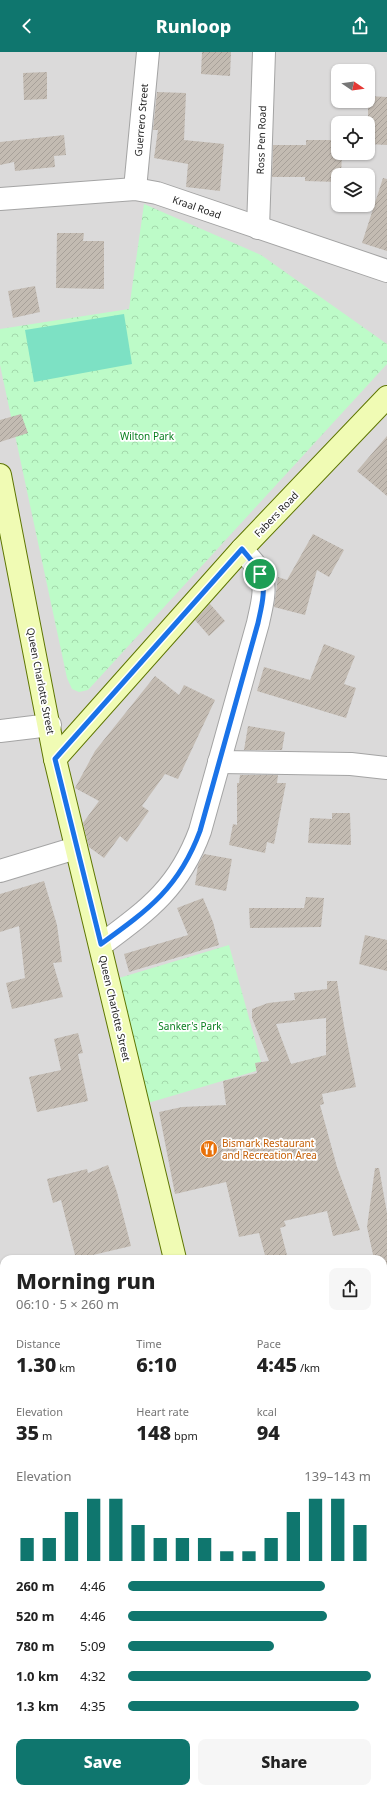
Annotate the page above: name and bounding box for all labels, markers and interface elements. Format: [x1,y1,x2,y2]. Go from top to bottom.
text: Runloop [156,14,231,38]
icon: back [16,15,38,37]
icon: share [349,15,371,37]
north arrow [331,64,375,108]
map controls [331,64,375,212]
street label: Guerrero Street [131,82,151,157]
street label: Ross Pen Road [253,105,269,175]
button: locate [331,116,375,160]
button: layers [331,168,375,212]
street label: Kraal Road [171,192,223,222]
park label: Wilton Park [120,429,175,443]
street label: Fabers Road [251,488,301,540]
pin [243,557,277,591]
icon: arrive [249,563,271,585]
street label: Queen Charlotte Street [24,627,58,736]
street label: Queen Charlotte Street [96,954,134,1063]
park label: Sanker's Park [158,1019,222,1033]
place label: Bismark Restaurant and Recreation Area [222,1136,317,1162]
restaurant icon: Bismark Restaurant and Recreation Area [199,1139,219,1159]
text: Morning run [16,1265,156,1295]
button: share [329,1268,371,1310]
text: 06:10 · 5 × 260 m [16,1295,119,1313]
text: Distance [16,1336,61,1351]
text: Time [136,1336,162,1351]
text: Pace [257,1336,281,1351]
text: 1.30 [16,1351,56,1378]
text: 6:10 [136,1351,177,1378]
text: 4:45 [257,1351,297,1378]
text: km [56,1360,75,1375]
text: /km [297,1360,320,1375]
text: Elevation [16,1404,63,1419]
text: Heart rate [136,1404,189,1419]
text: kcal [257,1404,277,1419]
text: 35 [16,1419,39,1446]
text: 148 [136,1419,171,1446]
text: 94 [257,1419,280,1446]
text: m [39,1428,52,1443]
text: bpm [171,1428,198,1443]
text: Elevation [16,1467,72,1485]
text: 139–143 m [304,1467,371,1485]
text: 260 m [16,1577,54,1595]
text: 4:46 [80,1577,106,1595]
text: 520 m [16,1607,54,1625]
text: 4:46 [80,1607,106,1625]
text: 780 m [16,1637,54,1655]
text: 5:09 [80,1637,106,1655]
text: 1.0 km [16,1667,59,1685]
text: 4:32 [80,1667,106,1685]
text: 1.3 km [16,1697,59,1715]
text: 4:35 [80,1697,106,1715]
button: Save [16,1739,190,1785]
button: Share [198,1739,371,1785]

